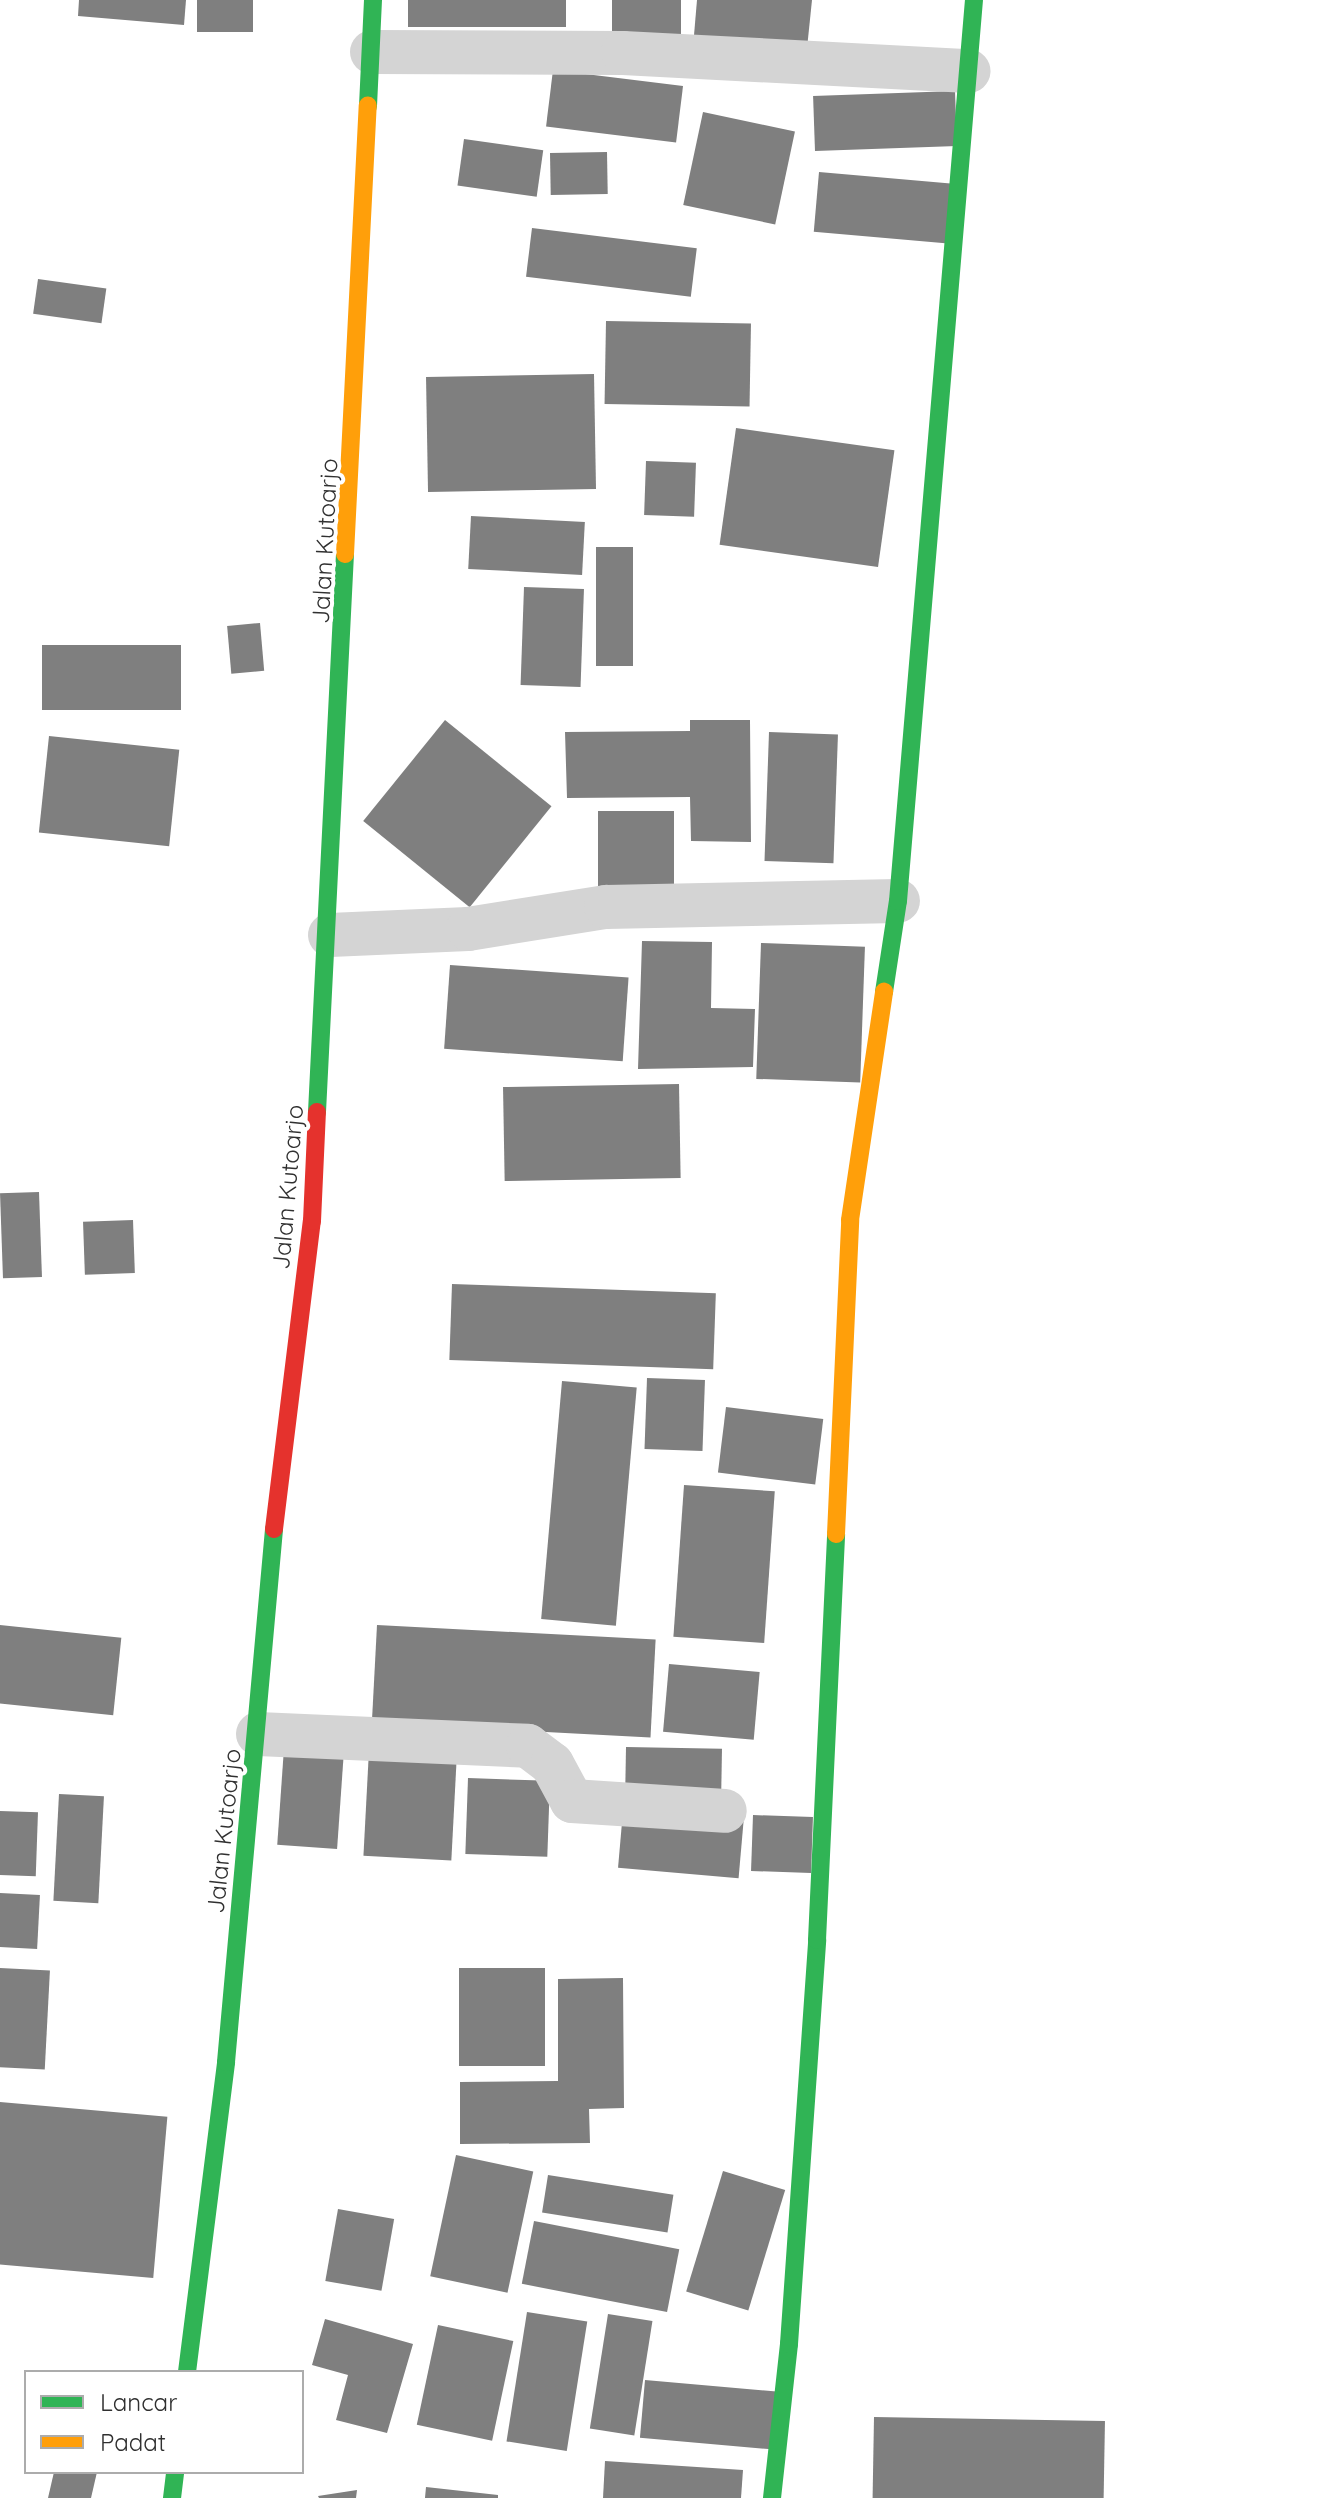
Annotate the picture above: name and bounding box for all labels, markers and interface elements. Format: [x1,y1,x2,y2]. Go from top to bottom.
street label: Jalan Kutoarjo [306,458,344,624]
street label: Jalan Kutoarjo [266,1103,310,1271]
street label: Jalan Kutoarjo [201,1747,247,1915]
legend [24,2370,304,2474]
text: Lancar [100,2387,177,2417]
text: Padat [100,2427,166,2457]

